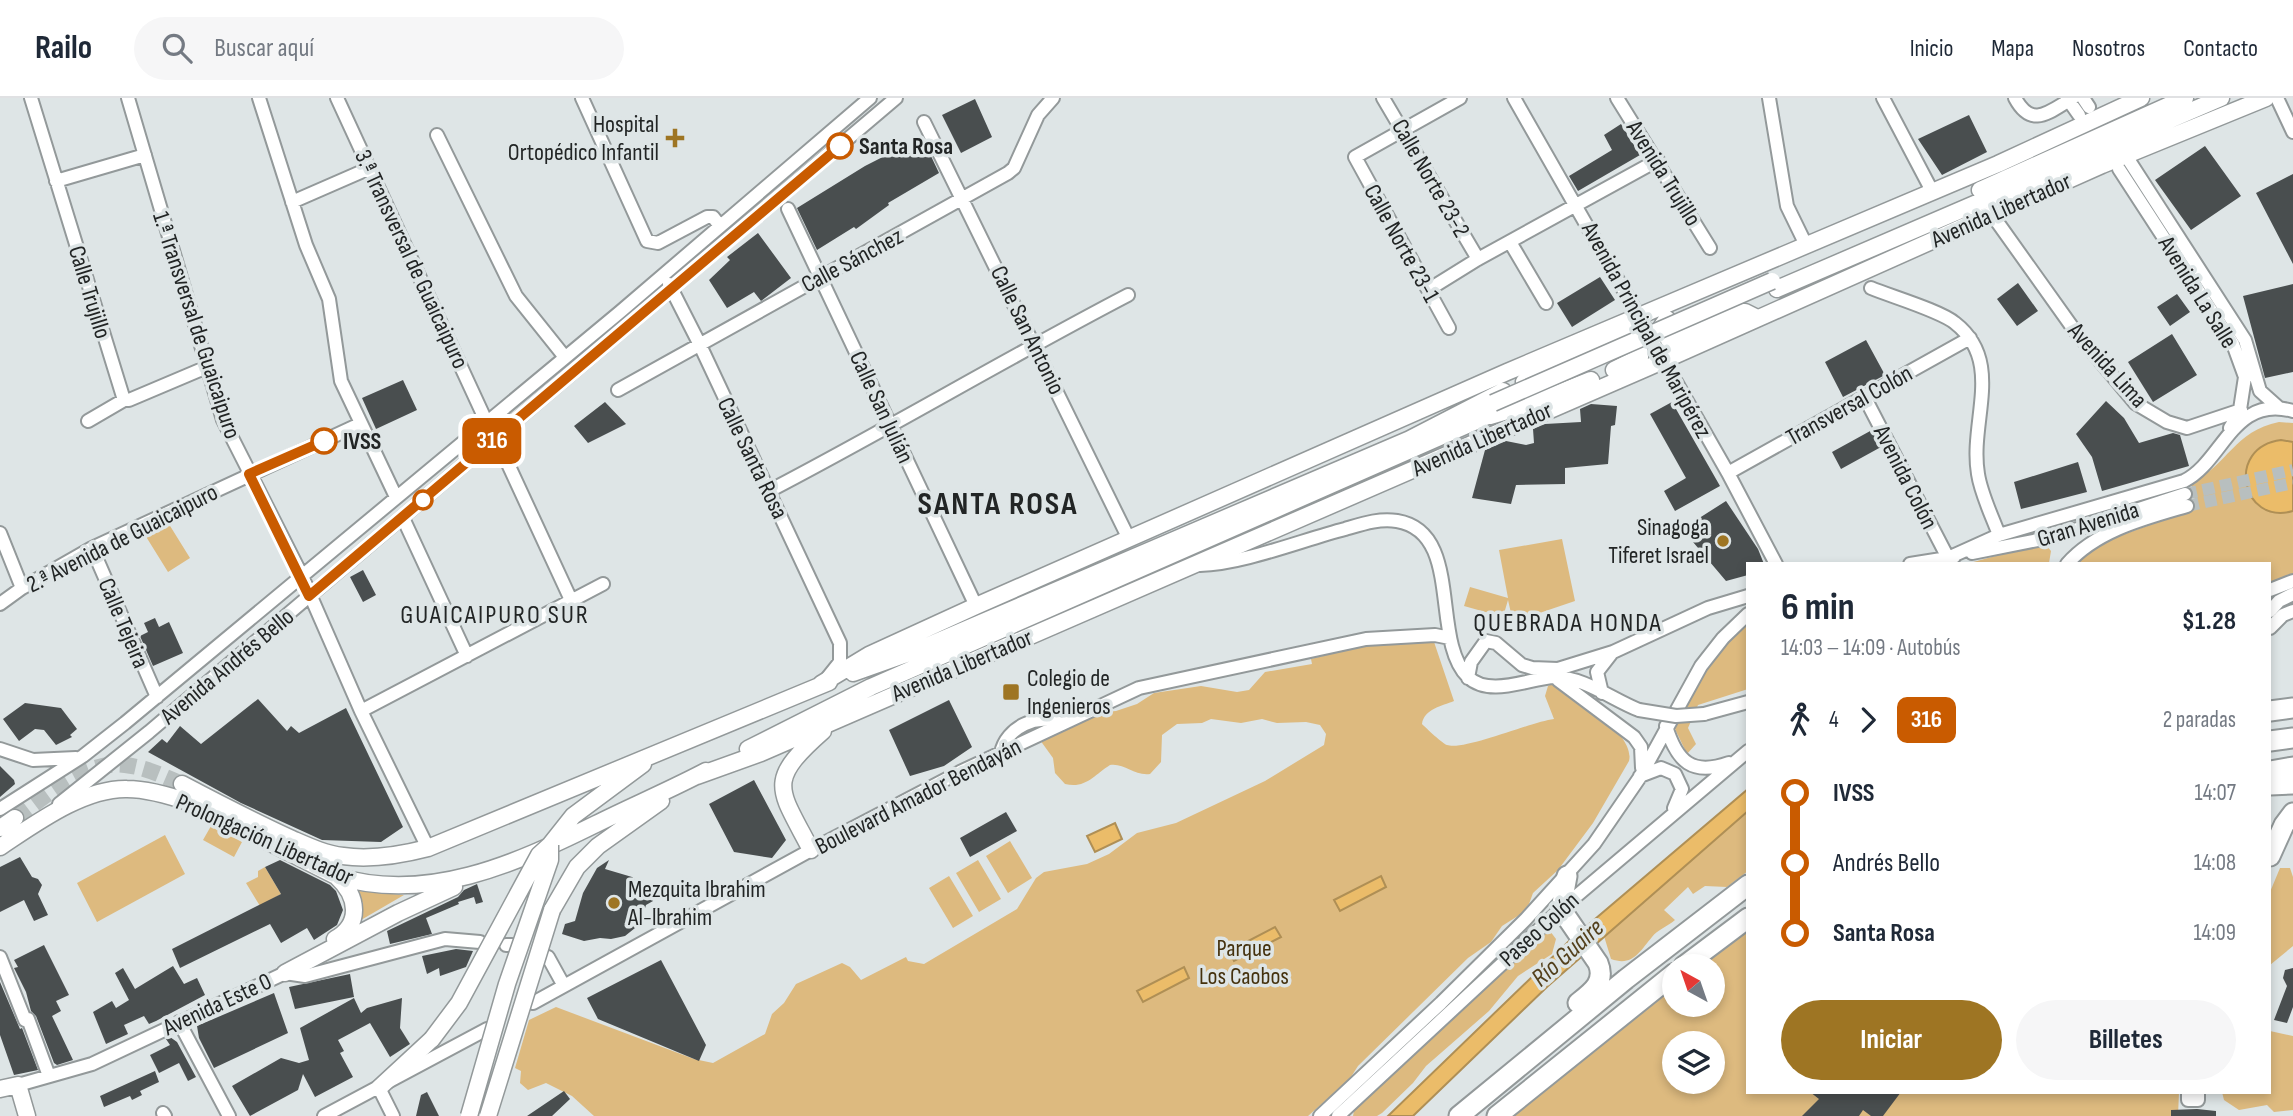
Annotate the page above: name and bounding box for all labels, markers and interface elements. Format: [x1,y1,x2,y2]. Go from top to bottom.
search box [134,17,624,80]
text: Railo [35,28,92,68]
icon: search [158,29,196,67]
text: Buscar aquí [214,33,314,64]
text: Inicio [1910,34,1953,63]
text: Mapa [1991,34,2034,63]
text: Nosotros [2072,34,2145,63]
text: Contacto [2183,34,2258,63]
place label: Hospital Ortopédico Infantil [508,110,659,167]
street label: Calle Norte 23-2 [1385,114,1476,242]
street label: Avenida Trujillo [1619,114,1707,231]
marker: Hospital Ortopédico Infantil [665,128,685,148]
place label: Santa Rosa [859,132,953,161]
marker: Santa Rosa [827,133,853,159]
street label: 3.ª Transversal de Guaicaipuro [348,145,475,373]
street label: Avenida Libertador [1926,167,2076,255]
street label: Calle Norte 23-1 [1357,179,1446,308]
street label: 1.ª Transversal de Guaicaipuro [146,208,247,442]
street label: Avenida Principal de Maripérez [1575,216,1718,444]
street label: Calle Sánchez [797,221,908,299]
street label: Avenida La Salle [2151,230,2243,354]
street label: Calle Trujillo [62,242,117,342]
street label: Calle San Antonio [984,261,1071,399]
street label: Avenida Lima [2061,316,2153,414]
street label: Calle San Julián [843,347,920,468]
street label: Transversal Colón [1781,359,1917,452]
street label: Calle Santa Rosa [711,393,794,524]
street label: Avenida Libertador [1407,396,1557,484]
line badge: 316 [452,418,532,464]
street label: Avenida Colón [1867,420,1944,534]
text: 316 [476,426,508,455]
place label: IVSS [343,427,382,456]
marker: IVSS [311,428,337,454]
street label: 2.ª Avenida de Guaicaipuro [22,478,223,599]
district label: SANTA ROSA [917,485,1079,524]
unlabelled marker [413,490,433,510]
street label: Gran Avenida [2034,495,2142,554]
place label: Sinagoga Tiferet Israel [1608,513,1709,570]
marker: Sinagoga Tiferet Israel [1715,533,1731,549]
street label: Calle Tejeira [92,574,155,673]
text: 6 min [1781,585,1855,630]
district label: GUAICAIPURO SUR [400,600,590,631]
street label: Avenida Andrés Bello [154,602,300,731]
text: $1.28 [2182,606,2236,637]
district label: QUEBRADA HONDA [1473,608,1663,639]
street label: Avenida Libertador [887,623,1037,708]
text: 14:03 – 14:09 · Autobús [1781,634,1961,662]
place label: Colegio de Ingenieros [1027,664,1111,721]
marker: Colegio de Ingenieros [1001,682,1021,702]
icon: walk [1781,701,1819,739]
icon: forward [1849,701,1887,739]
text: 316 [1911,705,1942,734]
text: 4 [1829,706,1839,734]
text: 2 paradas [2163,706,2236,734]
street label: Boulevard Amador Bendayán [810,732,1026,861]
text: IVSS [1833,778,1875,809]
text: 14:07 [2195,779,2236,807]
street label: Prolongación Libertador [172,787,358,892]
text: Andrés Bello [1833,848,1940,879]
text: 14:08 [2194,849,2236,877]
place label: Mezquita Ibrahim Al-lbrahim [627,875,766,932]
street label: Paseo Colón [1494,886,1585,973]
marker: Mezquita Ibrahim Al-lbrahim [606,895,622,911]
water label: Río Guaire [1525,913,1611,994]
text: Santa Rosa [1833,918,1935,949]
text: 14:09 [2194,919,2236,947]
park label: Parque Los Caobos [1199,934,1289,991]
north arrow [1662,954,1726,1017]
map controls [1662,954,1725,1094]
street label: Avenida Este 0 [157,967,276,1043]
button: Iniciar [1781,1000,2002,1080]
button: Billetes [2016,1000,2236,1080]
button: layers [1662,1031,1725,1094]

